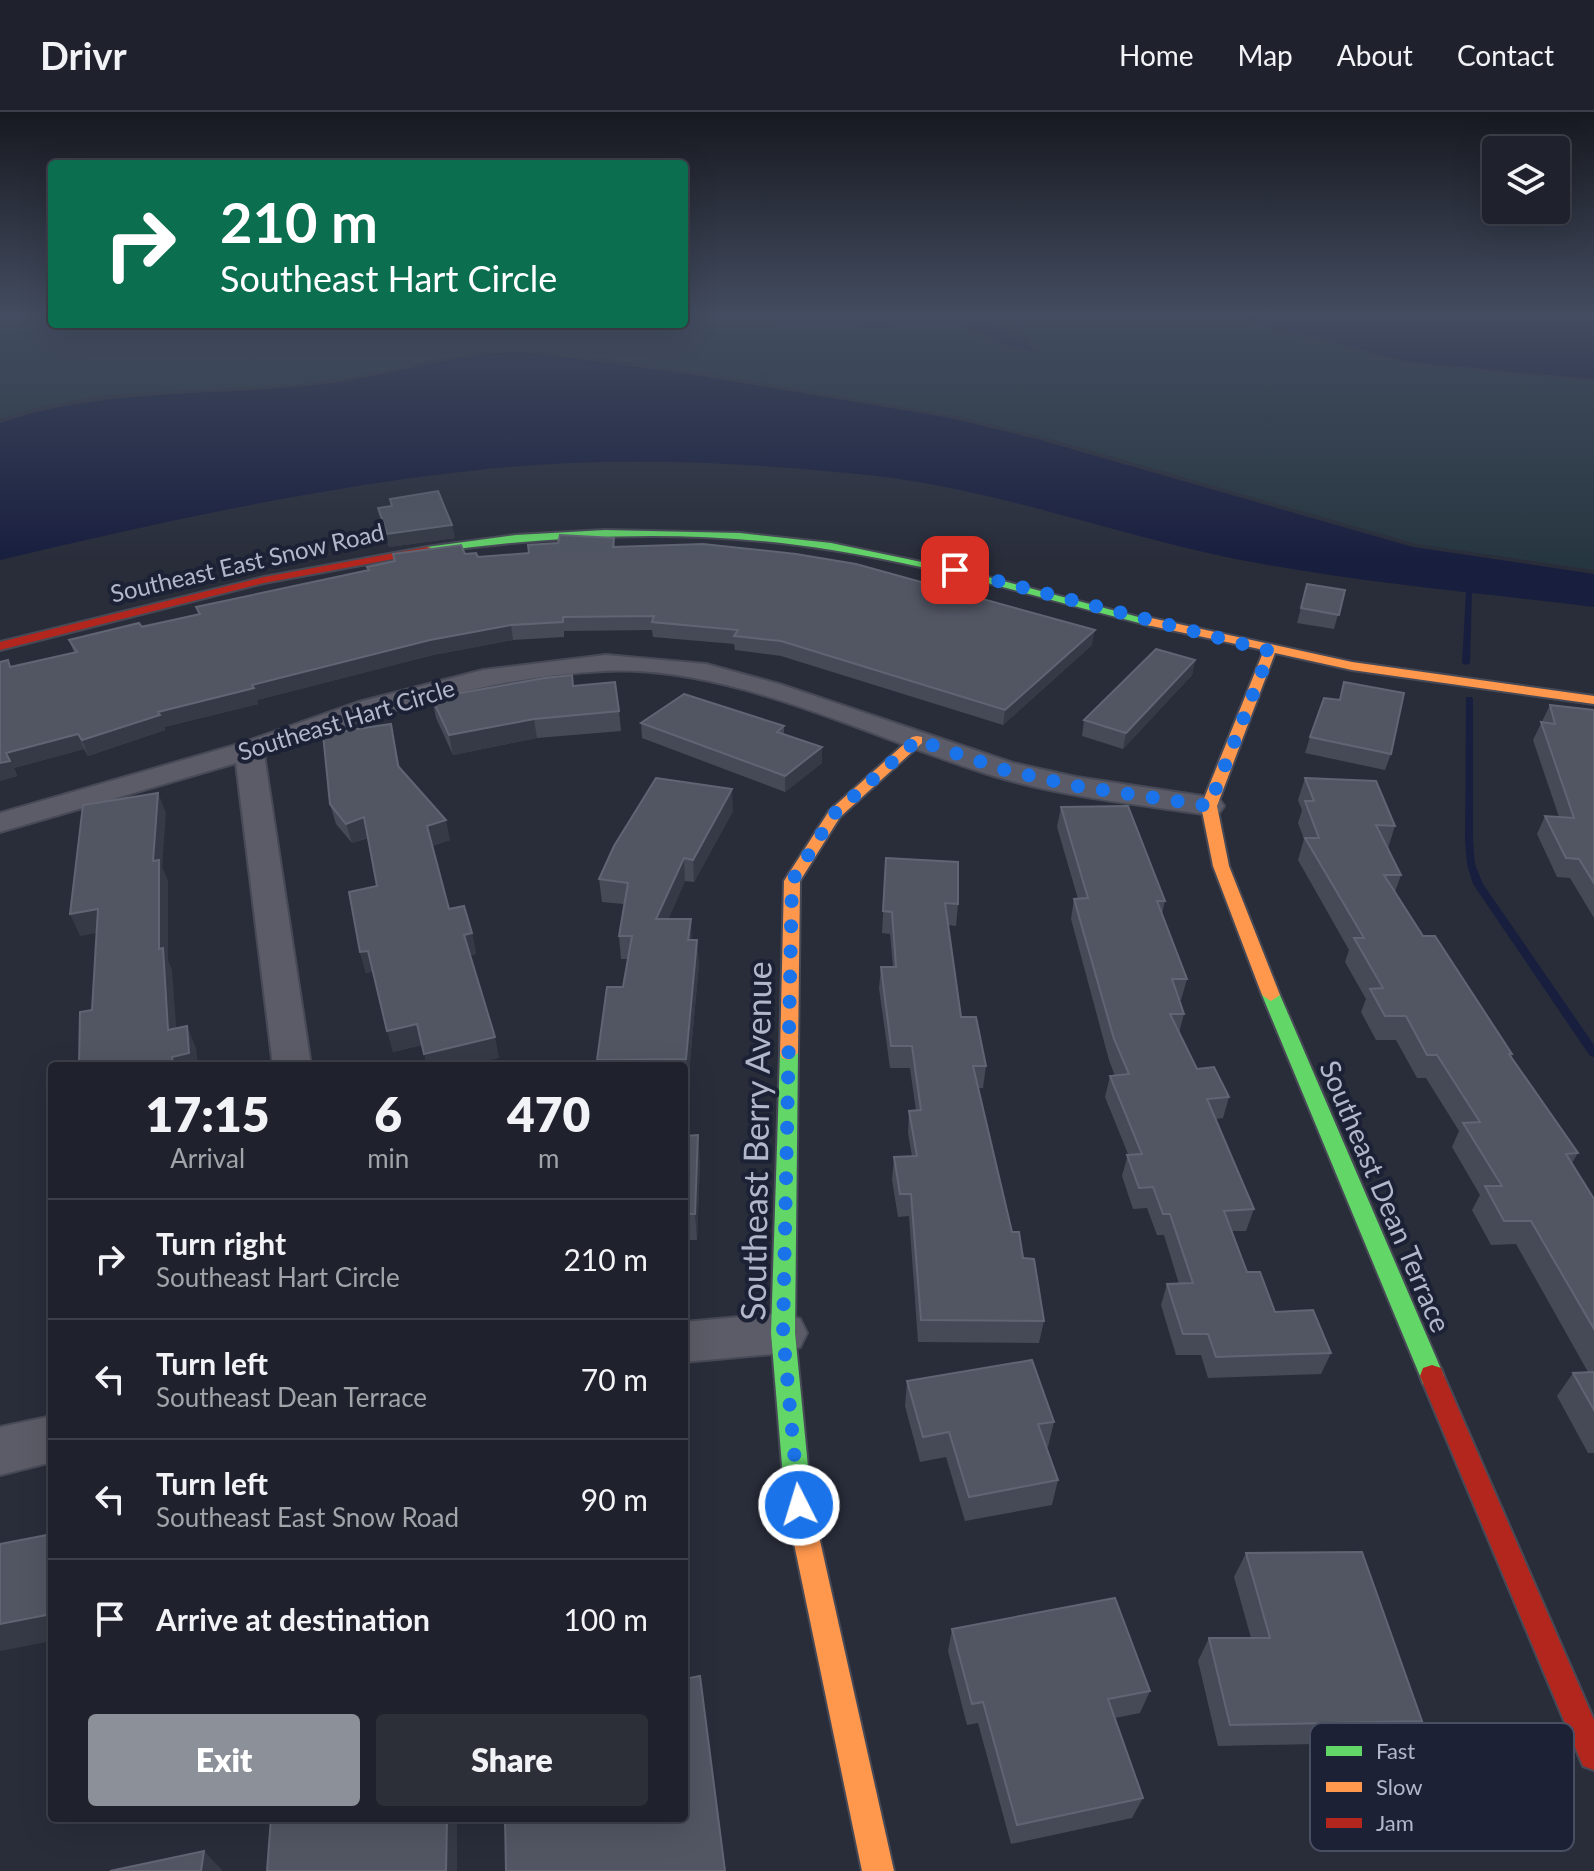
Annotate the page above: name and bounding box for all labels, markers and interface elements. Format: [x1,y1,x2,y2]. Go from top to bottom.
text: Drivr [40,32,127,78]
text: Home [1119,38,1194,72]
text: Map [1238,38,1293,72]
text: About [1337,38,1413,72]
text: Contact [1457,38,1554,72]
map controls [1482,136,1570,224]
button: layers [1482,136,1570,224]
text: 210 m [220,188,378,255]
icon: right [88,192,192,296]
text: Southeast Hart Circle [220,256,557,300]
street label: Southeast East Snow Road [107,516,387,608]
pin [921,536,989,604]
icon: arrive [933,548,977,592]
street label: Southeast Hart Circle [234,672,458,766]
street label: Southeast Berry Avenue [731,961,779,1321]
street label: Southeast Dean Terrace [1313,1055,1459,1337]
text: 17:15 [146,1085,270,1142]
text: 6 [374,1085,402,1142]
text: 470 [507,1085,590,1142]
text: Arrival [170,1142,245,1174]
text: min [367,1142,409,1174]
text: m [538,1142,559,1174]
text: Turn right [156,1225,286,1261]
icon: right [88,1237,132,1281]
text: 210 m [563,1241,648,1277]
text: Southeast Hart Circle [156,1261,400,1293]
text: Turn left [156,1345,268,1381]
icon: left [88,1357,132,1401]
text: 70 m [581,1361,648,1397]
text: Southeast Dean Terrace [156,1381,427,1413]
position arrow [757,1463,841,1547]
text: Turn left [156,1465,268,1501]
icon: left [88,1477,132,1521]
text: 90 m [581,1481,648,1517]
text: Southeast East Snow Road [156,1501,459,1533]
icon: arrive [88,1597,132,1641]
text: Arrive at destination [156,1601,430,1637]
text: 100 m [563,1601,648,1637]
button: Exit [88,1714,360,1806]
button: Share [376,1714,648,1806]
legend [1310,1723,1574,1851]
text: Fast [1376,1737,1415,1764]
text: Slow [1376,1773,1423,1800]
text: Jam [1376,1809,1414,1836]

